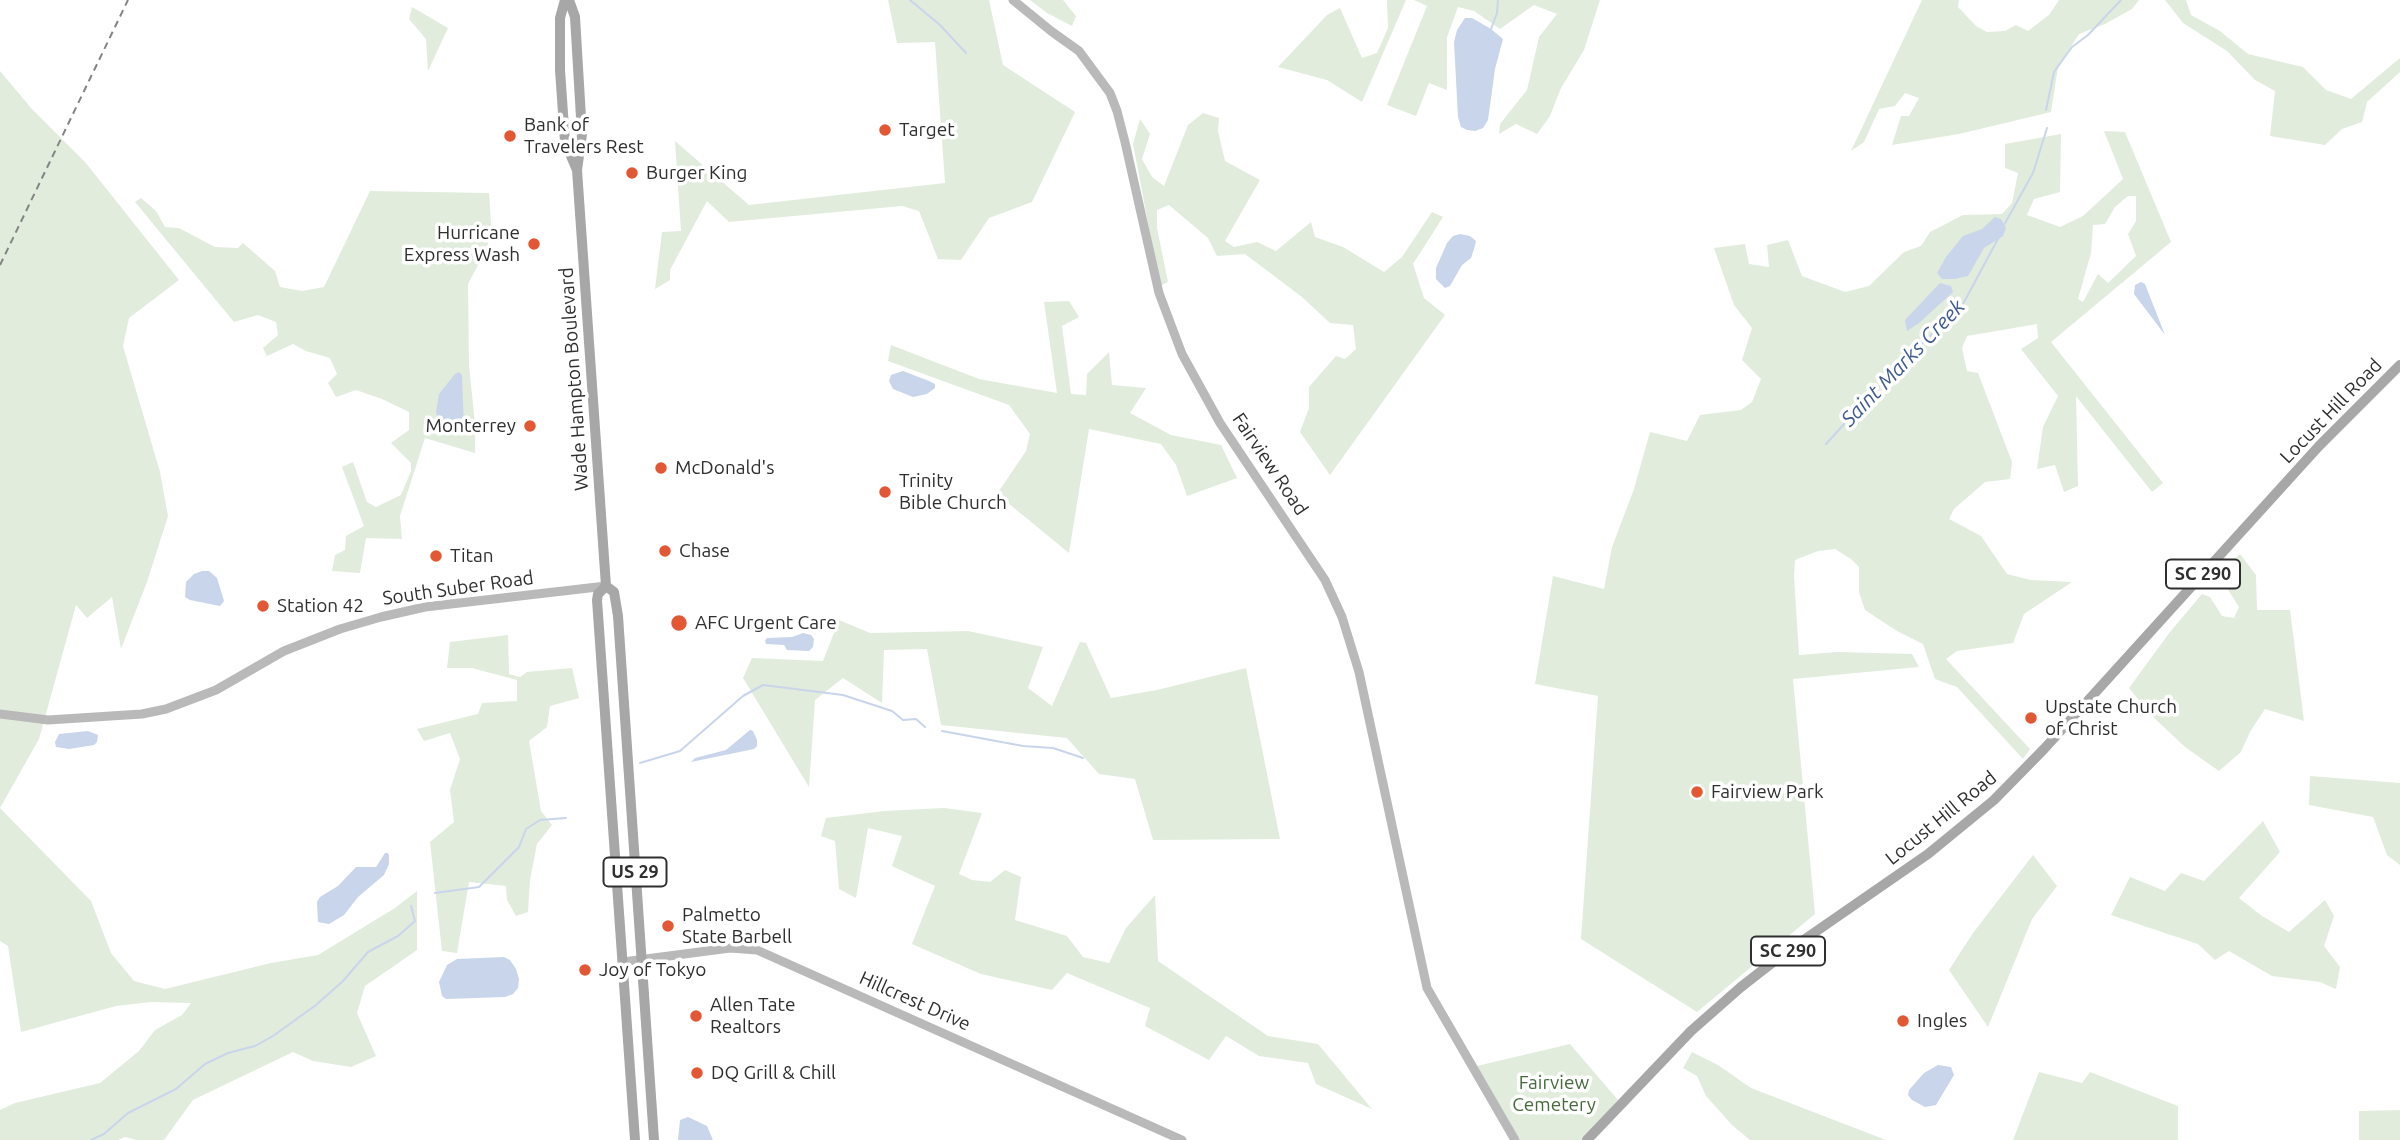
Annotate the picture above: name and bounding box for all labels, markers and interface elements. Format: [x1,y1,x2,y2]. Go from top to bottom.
place label: Bank of Travelers Rest [524,114,644,158]
place label: Target [899,119,955,141]
marker: Target [877,122,893,138]
marker: Bank of Travelers Rest [502,128,518,144]
place label: Burger King [646,162,747,184]
marker: Burger King [624,165,640,181]
place label: Hurricane Express Wash [404,222,520,266]
marker: Hurricane Express Wash [526,236,542,252]
street label: Wade Hampton Boulevard [555,266,593,492]
water label: Saint Marks Creek [1836,294,1970,432]
street label: Locust Hill Road [2275,354,2387,468]
street label: Fairview Road [1227,408,1313,520]
place label: Monterrey [426,415,516,437]
marker: Monterrey [522,418,538,434]
place label: McDonald's [675,457,774,479]
marker: McDonald's [653,460,669,476]
place label: Trinity Bible Church [899,470,1007,514]
marker: Trinity Bible Church [877,484,893,500]
place label: Chase [679,540,730,562]
marker: Chase [657,543,673,559]
place label: Titan [450,545,494,567]
marker: Titan [428,548,444,564]
road number: SC 290 [2166,560,2240,588]
street label: South Suber Road [381,566,535,610]
place label: Station 42 [277,595,364,617]
marker: Station 42 [255,598,271,614]
place label: AFC Urgent Care [695,612,837,634]
marker: AFC Urgent Care [669,613,689,633]
place label: Upstate Church of Christ [2045,696,2177,740]
marker: Upstate Church of Christ [2023,710,2039,726]
street label: Locust Hill Road [1881,766,2001,870]
place label: Fairview Park [1711,781,1823,803]
marker: Fairview Park [1689,784,1705,800]
road number: US 29 [604,858,666,886]
place label: Palmetto State Barbell [682,904,792,948]
marker: Palmetto State Barbell [660,918,676,934]
road number: SC 290 [1751,936,1825,966]
place label: Joy of Tokyo [599,959,706,981]
marker: Joy of Tokyo [577,962,593,978]
street label: Hillcrest Drive [856,966,974,1036]
place label: Allen Tate Realtors [710,994,795,1038]
marker: Allen Tate Realtors [688,1008,704,1024]
place label: Ingles [1917,1010,1967,1032]
marker: Ingles [1895,1013,1911,1029]
place label: DQ Grill & Chill [711,1062,836,1084]
marker: DQ Grill & Chill [689,1065,705,1081]
park label: Fairview Cemetery [1512,1072,1596,1116]

